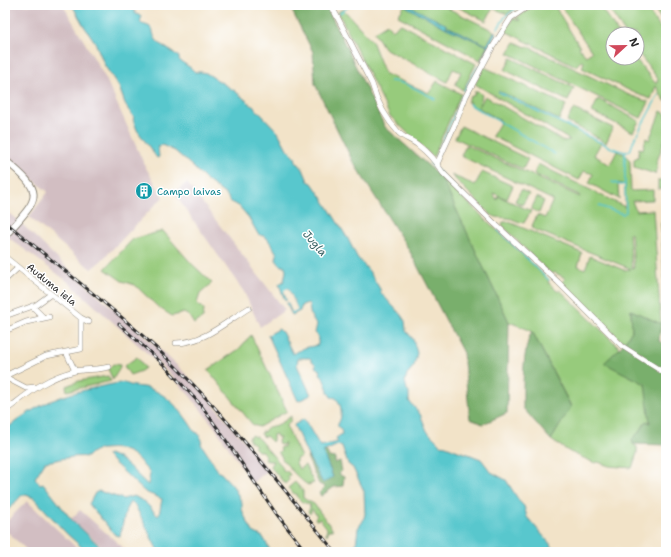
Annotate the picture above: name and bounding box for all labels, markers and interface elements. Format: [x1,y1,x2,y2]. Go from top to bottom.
north arrow [605,26,645,66]
text: N [625,36,643,50]
building icon: Campo laivas [134,181,154,201]
place label: Campo laivas [157,185,221,198]
water label: Jugla [299,227,330,260]
street label: Auduma iela [24,260,80,309]

